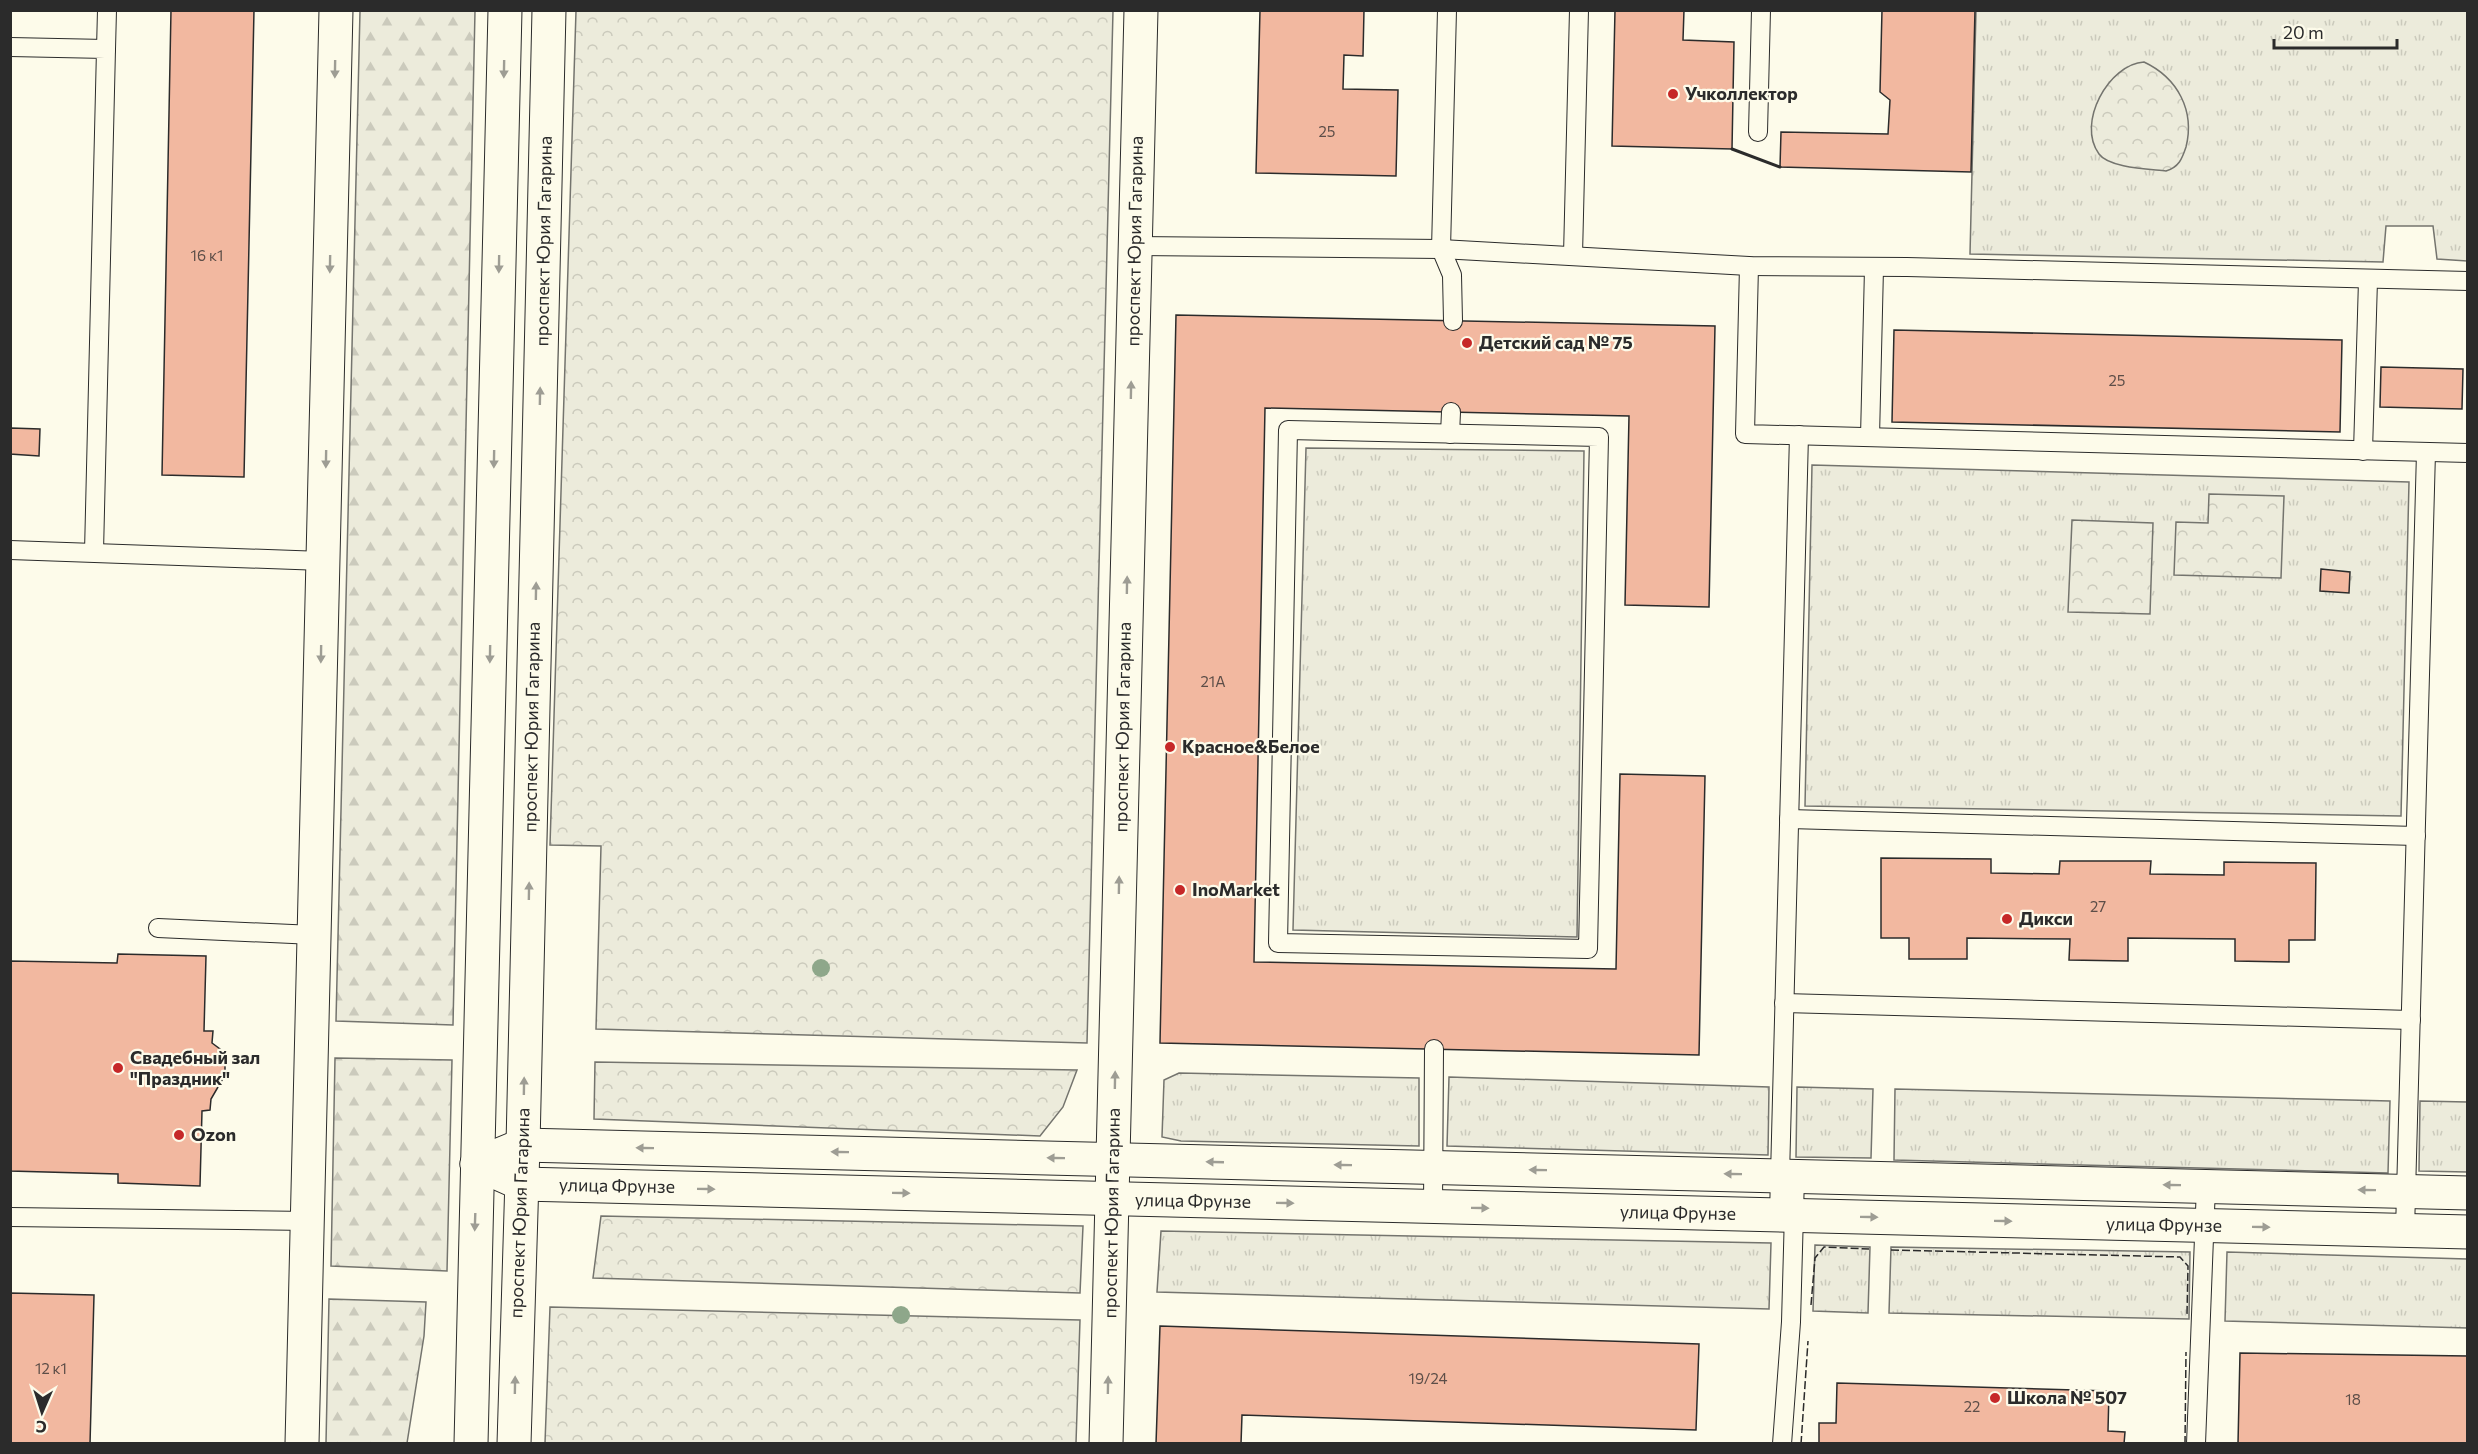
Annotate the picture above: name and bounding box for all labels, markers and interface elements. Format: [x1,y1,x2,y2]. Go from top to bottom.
scale bar [2274,12,2397,50]
text: 20 m [2283,21,2324,43]
one-way arrow [330,59,340,78]
one-way arrow [499,59,509,78]
place label: Учколлектор [1685,82,1798,104]
marker: Учколлектор [1666,87,1680,101]
house number: 25 [1319,122,1335,140]
street label: проспект Юрия Гагарина [530,136,556,346]
street label: проспект Юрия Гагарина [1121,136,1147,346]
house number: 16 к1 [191,246,223,264]
one-way arrow [325,254,335,273]
one-way arrow [494,254,504,273]
place label: Детский сад № 75 [1479,331,1633,353]
marker: Детский сад № 75 [1460,336,1474,350]
house number: 25 [2109,371,2125,389]
one-way arrow [1127,380,1136,399]
one-way arrow [535,387,545,406]
one-way arrow [321,449,330,468]
one-way arrow [490,449,499,468]
one-way arrow [1122,575,1131,594]
one-way arrow [531,582,540,601]
street label: проспект Юрия Гагарина [518,622,544,832]
street label: проспект Юрия Гагарина [1109,622,1135,832]
one-way arrow [316,644,326,663]
one-way arrow [485,644,494,663]
house number: 21А [1200,672,1226,690]
place label: Красное&Белое [1182,735,1320,757]
marker: Красное&Белое [1163,740,1177,754]
one-way arrow [1115,875,1124,894]
place label: InoMarket [1192,878,1280,900]
one-way arrow [524,882,533,901]
marker: InoMarket [1173,883,1187,897]
house number: 27 [2090,897,2106,915]
place label: Дикси [2019,907,2073,929]
marker: Дикси [2000,912,2014,926]
place label: Свадебный зал "Праздник" [130,1046,260,1089]
marker: Свадебный зал "Праздник" [111,1061,125,1075]
one-way arrow [1110,1070,1120,1089]
one-way arrow [520,1077,529,1096]
street label: проспект Юрия Гагарина [504,1107,534,1319]
street label: проспект Юрия Гагарина [1098,1108,1124,1318]
place label: Ozon [191,1123,236,1145]
marker: Ozon [172,1128,186,1142]
one-way arrow [635,1143,654,1152]
one-way arrow [830,1148,849,1157]
one-way arrow [1046,1153,1065,1162]
one-way arrow [1206,1157,1225,1166]
one-way arrow [1334,1160,1353,1170]
one-way arrow [1529,1165,1548,1174]
one-way arrow [1724,1170,1743,1179]
street label: улица Фрунзе [559,1173,675,1197]
one-way arrow [2163,1181,2182,1190]
one-way arrow [697,1184,716,1193]
one-way arrow [2358,1186,2377,1195]
street label: улица Фрунзе [1135,1188,1251,1212]
one-way arrow [892,1189,911,1198]
one-way arrow [1276,1198,1295,1208]
street label: улица Фрунзе [1620,1200,1736,1224]
one-way arrow [1471,1203,1490,1212]
street label: улица Фрунзе [2106,1212,2222,1236]
one-way arrow [471,1213,480,1232]
one-way arrow [1859,1213,1878,1222]
one-way arrow [1993,1216,2012,1226]
one-way arrow [2251,1222,2270,1232]
house number: 12 к1 [35,1359,67,1377]
house number: 19/24 [1409,1369,1447,1387]
one-way arrow [510,1376,520,1395]
one-way arrow [1103,1376,1112,1395]
north arrow [12,1382,72,1442]
place label: Школа № 507 [2007,1386,2127,1408]
house number: 18 [2345,1390,2361,1408]
marker: Школа № 507 [1988,1391,2002,1405]
house number: 22 [1964,1397,1980,1415]
text: С [35,1418,47,1437]

